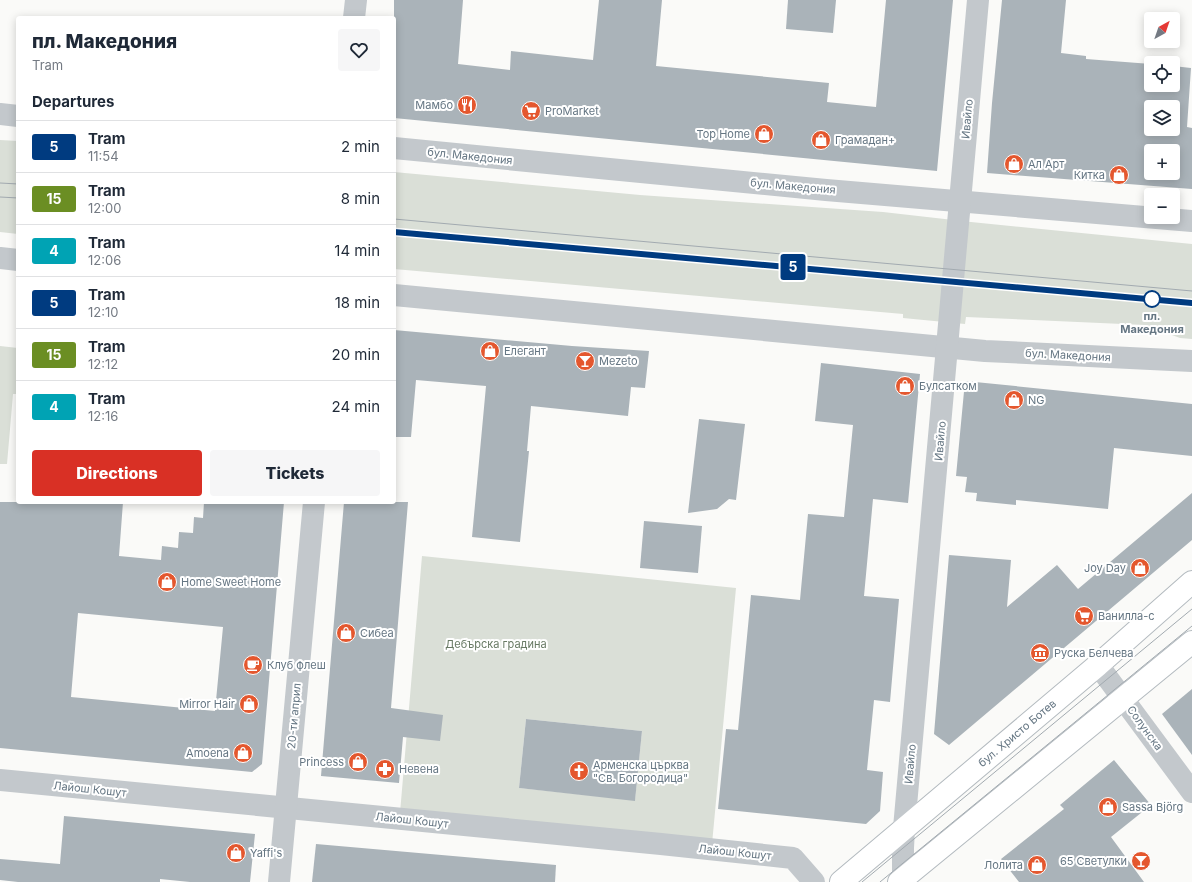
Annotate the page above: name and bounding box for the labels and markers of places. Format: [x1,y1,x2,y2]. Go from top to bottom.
restaurant icon: Мамбо [456,94,478,116]
place label: Мамбо [415,98,453,112]
supermarket icon: ProMarket [520,100,542,122]
place label: ProMarket [545,104,599,118]
shop icon: Top Home [753,123,775,145]
place label: Top Home [697,127,750,141]
shop icon: Грамадан+ [810,129,832,151]
place label: Грамадан+ [835,133,895,147]
shop icon: Ал Арт [1003,153,1025,175]
place label: Ал Арт [1028,157,1065,171]
shop icon: Китка [1108,164,1130,186]
place label: Китка [1074,168,1105,182]
marker: пл. Македония [1143,290,1161,308]
place label: пл. Македония [1120,309,1184,336]
shop icon: Елегант [479,340,501,362]
place label: Елегант [504,344,547,358]
bar icon: Mezeto [574,350,596,372]
place label: Mezeto [599,354,638,368]
shop icon: Булсатком [894,375,916,397]
place label: Булсатком [919,379,977,393]
shop icon: NG [1003,389,1025,411]
place label: NG [1028,393,1045,407]
shop icon: Joy Day [1129,557,1151,579]
place label: Joy Day [1084,561,1126,575]
shop icon: Home Sweet Home [156,571,178,593]
place label: Home Sweet Home [181,575,281,589]
supermarket icon: Ванилла-с [1073,605,1095,627]
place label: Ванилла-с [1098,609,1155,623]
shop icon: Сибеа [335,622,357,644]
place label: Сибеа [360,626,394,640]
museum icon: Руска Белчева [1029,642,1051,664]
place label: Руска Белчева [1054,646,1134,660]
cafe icon: Клуб флеш [242,654,264,676]
place label: Клуб флеш [267,658,326,672]
shop icon: Mirror Hair [238,693,260,715]
place label: Mirror Hair [179,697,235,711]
shop icon: Amoena [232,742,254,764]
place label: Amoena [186,746,229,760]
shop icon: Princess [347,751,369,773]
place label: Princess [299,755,344,769]
pharmacy icon: Невена [374,758,396,780]
place label: Арменска църква "Св. Богородица" [593,758,689,785]
church icon: Арменска църква "Св. Богородица" [568,760,590,782]
place label: Невена [399,762,439,776]
shop icon: Sassa Björg [1097,796,1119,818]
place label: Sassa Björg [1122,800,1183,814]
shop icon: Yaffi's [225,842,247,864]
place label: Yaffi's [250,846,283,860]
bar icon: 65 Светулки [1130,850,1152,872]
shop icon: Лолита [1026,854,1048,876]
place label: 65 Светулки [1060,854,1127,868]
place label: Лолита [984,858,1023,872]

